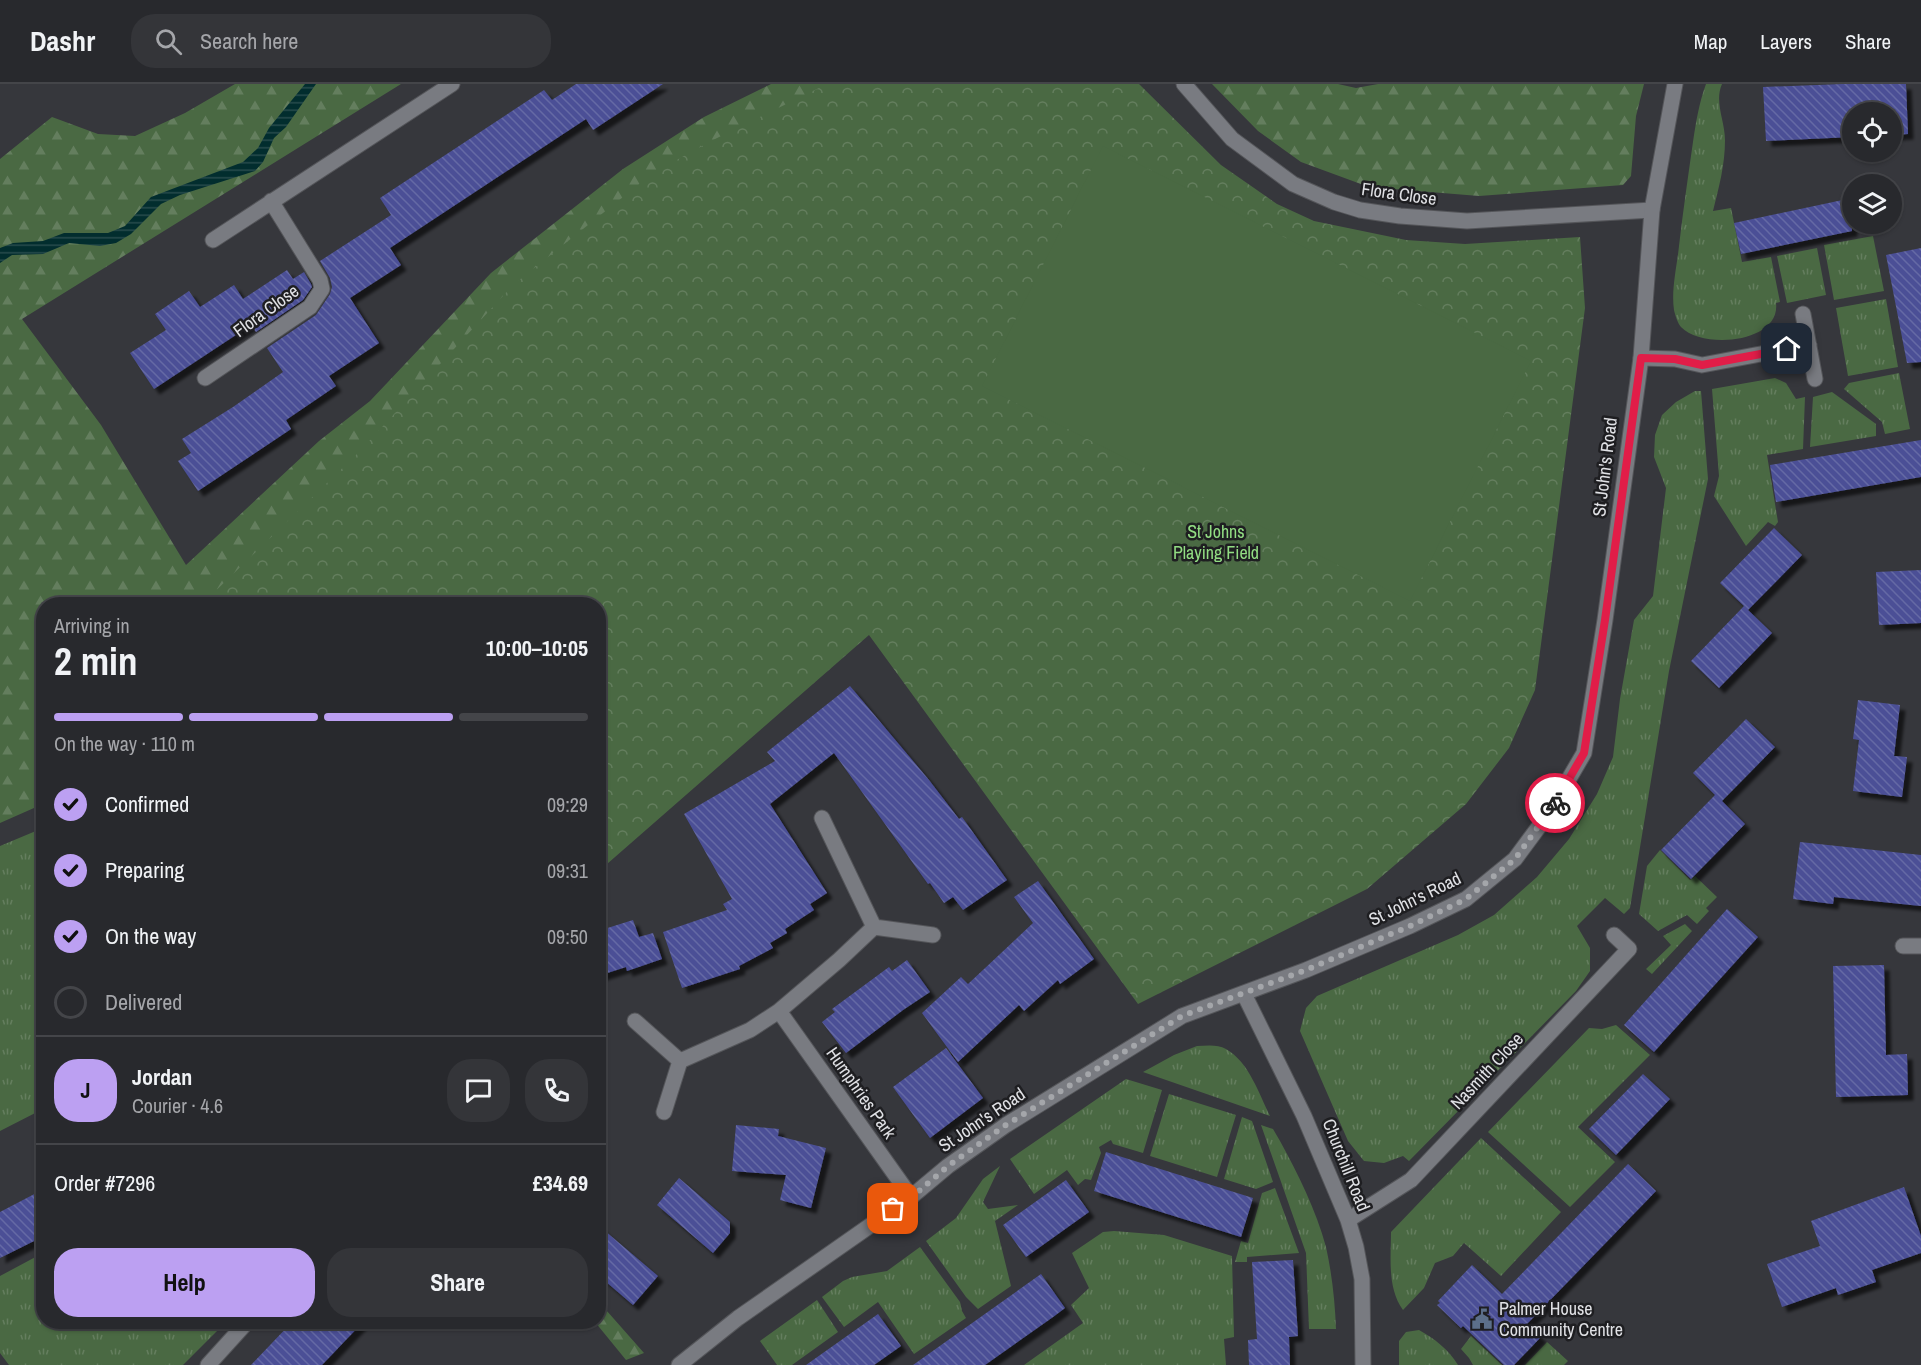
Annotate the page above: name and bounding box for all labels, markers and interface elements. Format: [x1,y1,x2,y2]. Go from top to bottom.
search box [131,14,551,68]
text: Dashr [30,22,95,60]
icon: search [152,25,185,58]
text: Search here [200,26,298,56]
text: Map [1694,27,1727,56]
text: Layers [1760,27,1812,56]
text: Share [1845,27,1891,56]
map controls [1842,102,1902,234]
button: locate [1842,102,1902,162]
button: layers [1842,174,1902,234]
street label: Flora Close [1360,176,1438,211]
street label: Flora Close [228,278,304,343]
pin [1761,323,1812,374]
icon: home [1770,332,1803,365]
street label: St John's Road [1586,416,1623,518]
park label: St Johns Playing Field [1173,519,1259,565]
text: Arriving in [54,612,130,639]
text: 10:00–10:05 [486,633,588,663]
text: 2 min [54,635,138,687]
text: On the way · 110 m [54,730,195,757]
courier [1525,773,1585,833]
icon: bike [1539,787,1572,820]
icon: check [54,788,87,821]
text: Confirmed [105,789,189,819]
text: 09:29 [547,791,588,818]
icon: check [54,854,87,887]
text: Preparing [105,855,184,885]
text: 09:31 [547,857,588,884]
street label: St John's Road [1365,865,1465,932]
icon: check [54,920,87,953]
text: On the way [105,921,196,951]
text: 09:50 [547,923,588,950]
text: Delivered [105,987,182,1017]
street label: Nasmith Close [1444,1027,1529,1115]
street label: Humphries Park [821,1042,903,1144]
button: chat [447,1059,510,1122]
button: phone [525,1059,588,1122]
text: Jordan [132,1062,192,1092]
text: J [80,1075,91,1105]
street label: St John's Road [933,1081,1030,1158]
text: Courier · 4.6 [132,1092,223,1119]
street label: Churchill Road [1317,1115,1376,1215]
text: Order #7296 [54,1168,155,1198]
text: £34.69 [533,1168,588,1198]
pin [867,1183,918,1234]
icon: bag [876,1192,909,1225]
button: Help [54,1248,315,1317]
button: Share [327,1248,588,1317]
place label: Palmer House Community Centre [1499,1296,1623,1342]
public building icon: Palmer House Community Centre [1470,1307,1494,1331]

